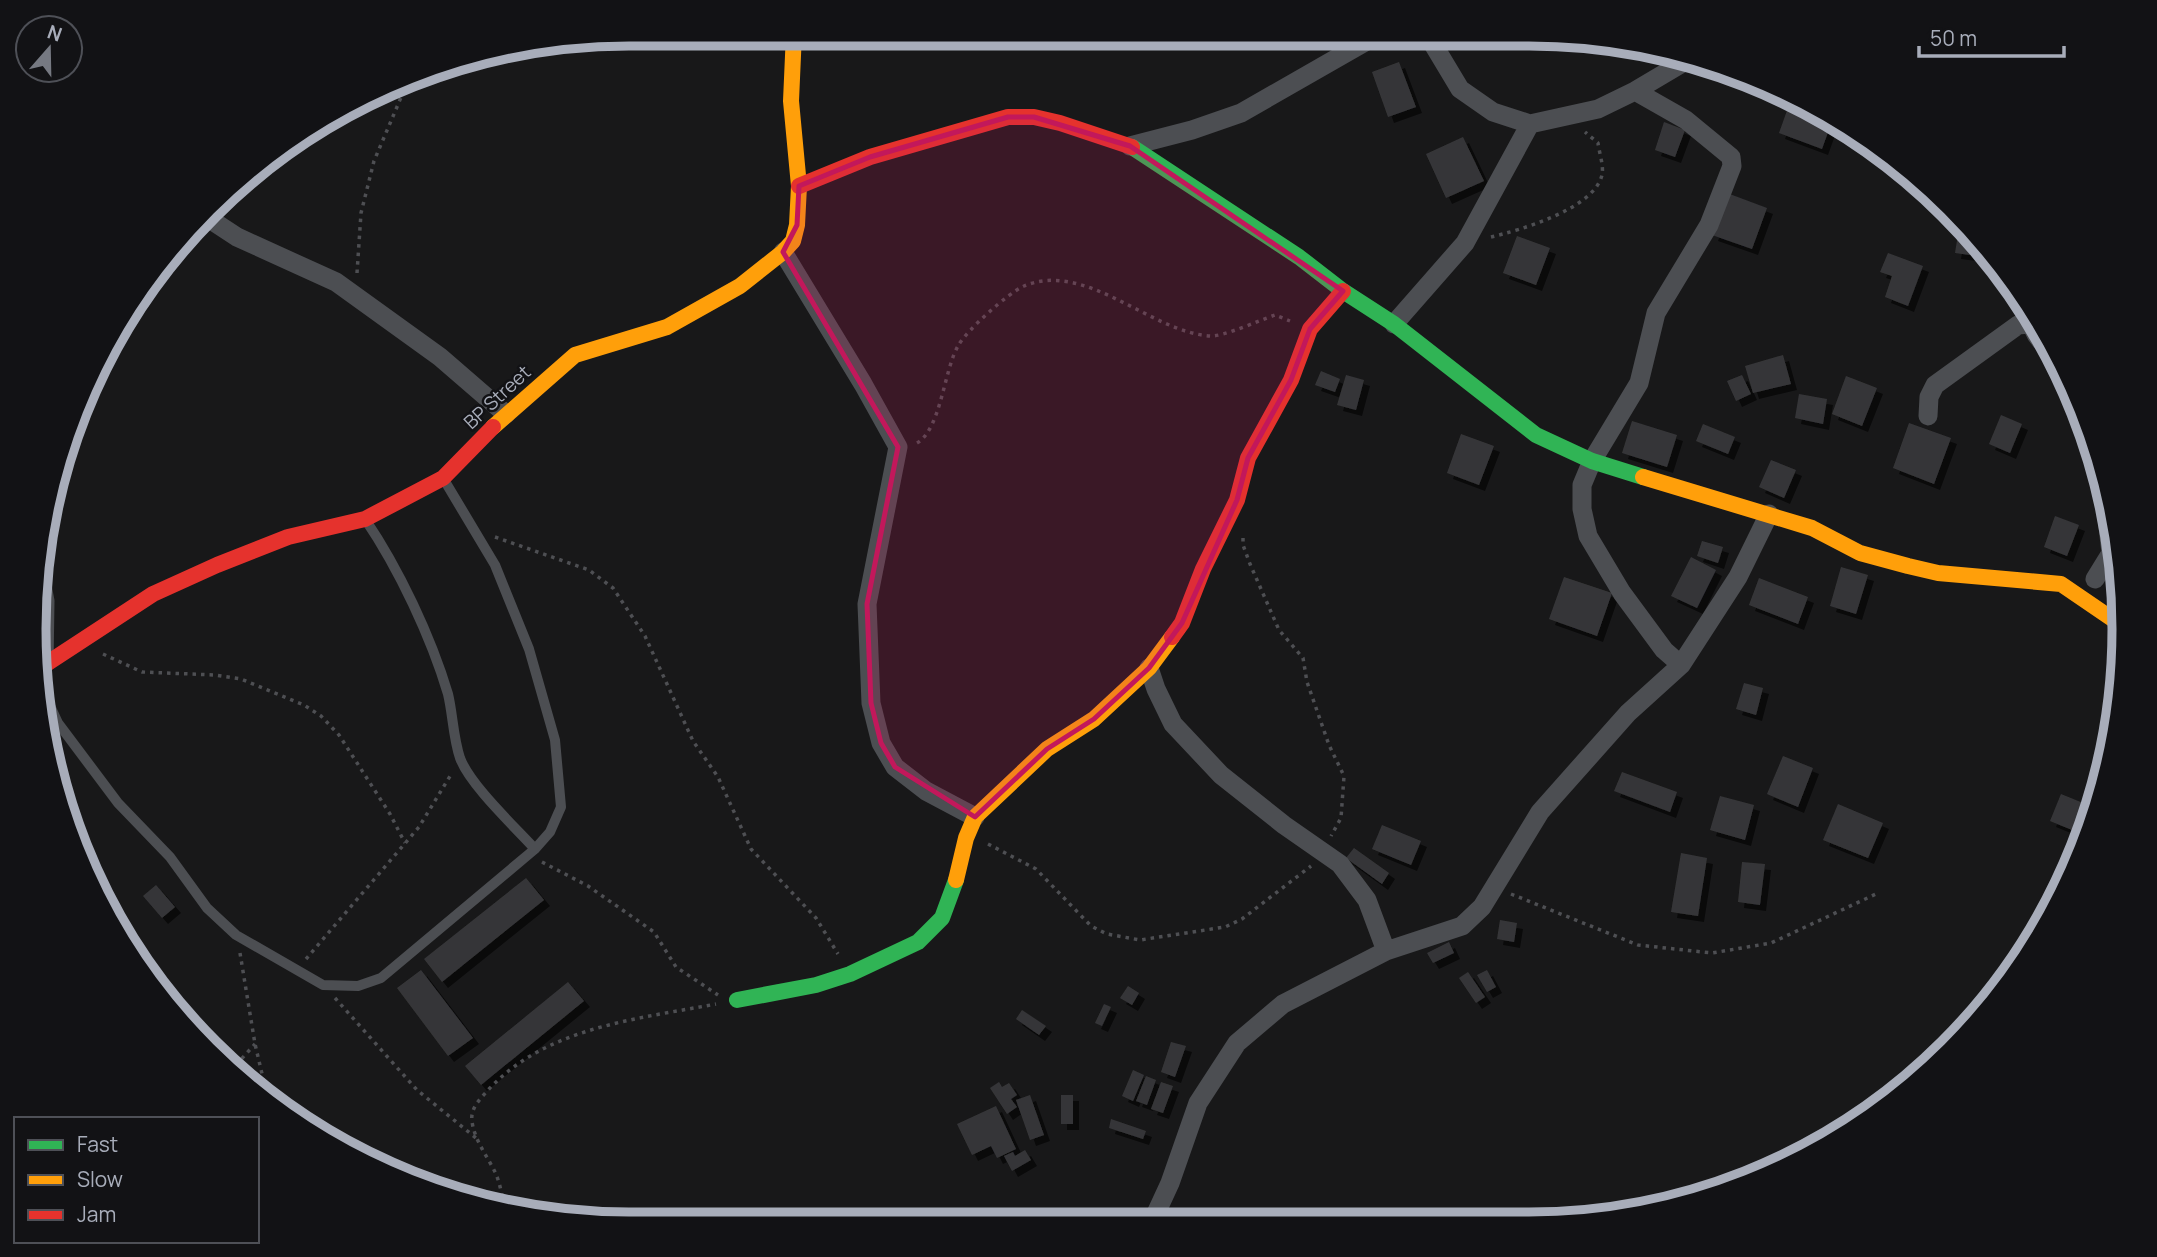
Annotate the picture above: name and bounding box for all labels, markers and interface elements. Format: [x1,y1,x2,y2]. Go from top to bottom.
north arrow [14,14,84,84]
scale bar [1919,14,2064,58]
text: N [44,18,66,48]
text: 50 m [1930,24,1977,52]
street label: BP Street [458,359,536,435]
legend [14,1117,259,1243]
text: Fast [77,1130,118,1158]
text: Slow [77,1165,123,1193]
text: Jam [77,1200,116,1228]

